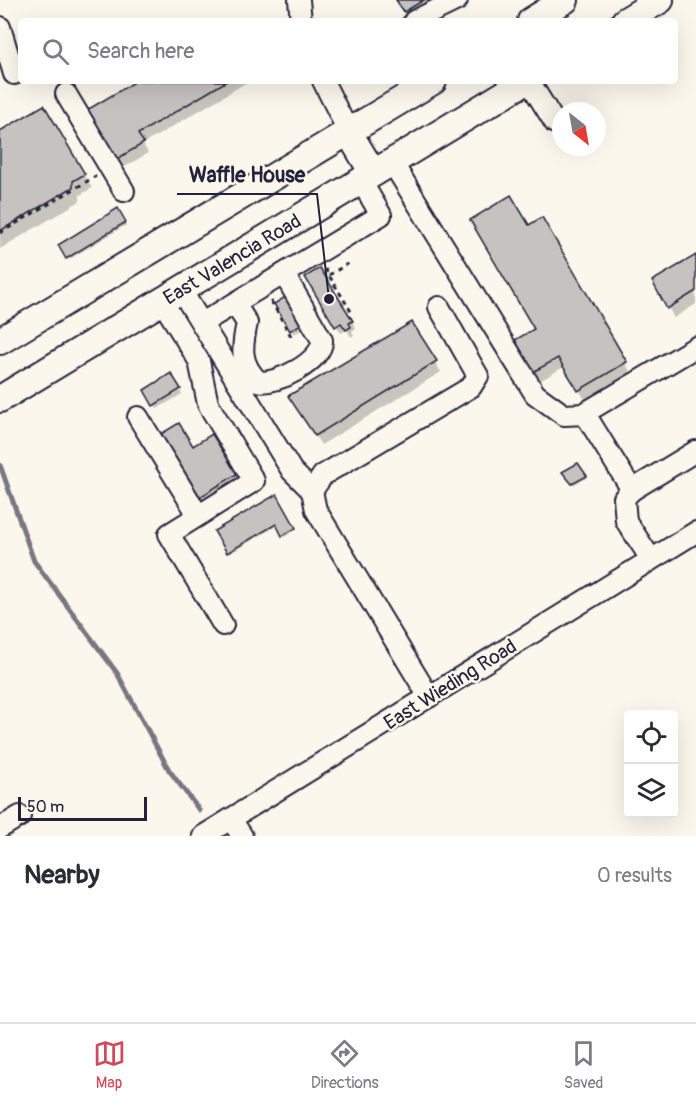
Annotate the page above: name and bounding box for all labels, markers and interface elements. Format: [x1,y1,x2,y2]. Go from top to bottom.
search box [18,18,678,84]
icon: search [39,35,72,68]
text: Search here [87,37,194,65]
north arrow [552,102,606,156]
callout: Waffle House [177,155,317,194]
text: Waffle House [189,162,306,189]
street label: East Valencia Road [159,208,306,310]
street label: East Wieding Road [379,634,521,735]
map controls [624,710,678,818]
button: locate [624,710,678,764]
button: layers [624,764,678,818]
scale bar [18,794,147,822]
text: 50 m [27,797,64,817]
text: Nearby [24,859,100,891]
text: 0 results [597,863,672,888]
tab: Map [93,1037,126,1093]
tab: Directions [311,1037,379,1093]
tab: Saved [564,1037,603,1093]

